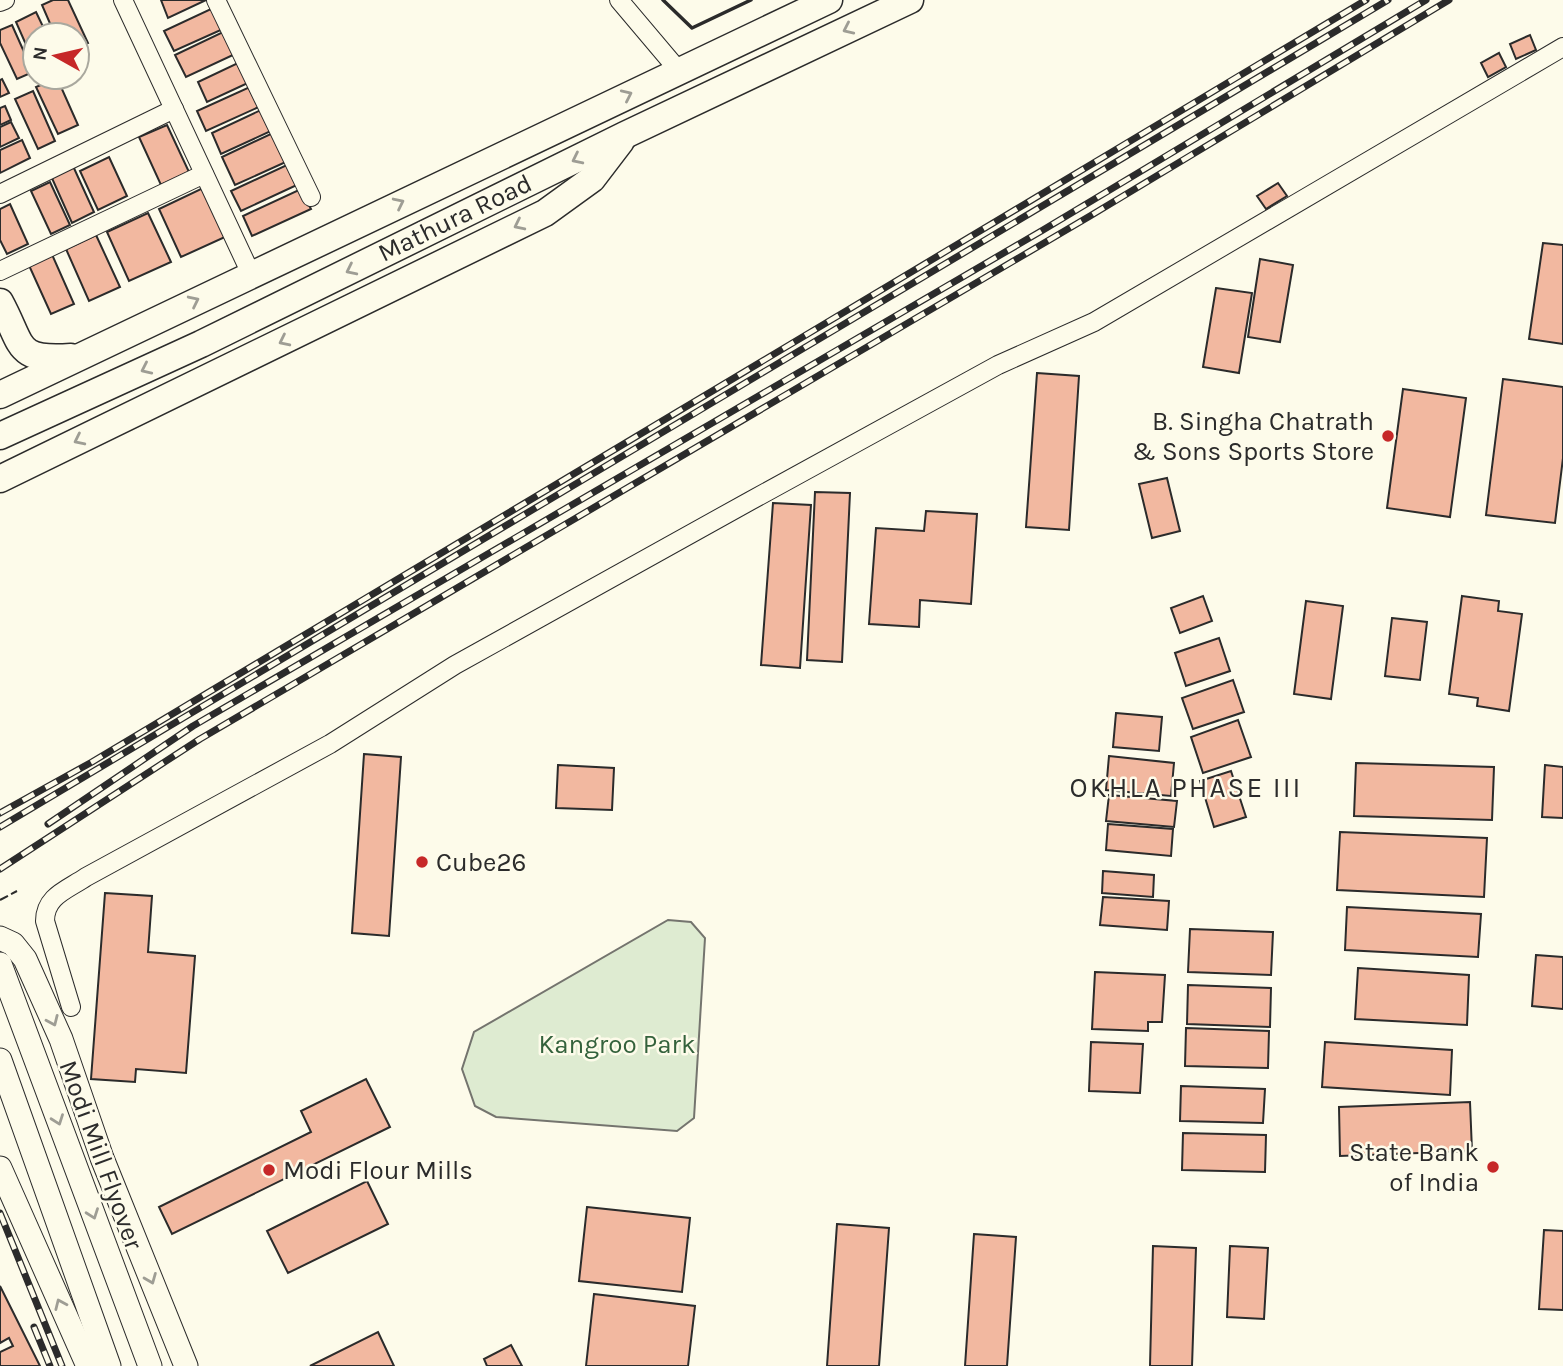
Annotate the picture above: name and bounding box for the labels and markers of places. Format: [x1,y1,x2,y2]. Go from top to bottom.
place label: B. Singha Chatrath & Sons Sports Store [1132,406,1374,467]
marker: B. Singha Chatrath & Sons Sports Store [1380,428,1396,444]
place label: Cube26 [436,847,526,878]
marker: Cube26 [414,854,430,870]
place label: State Bank of India [1349,1137,1479,1198]
place label: Modi Flour Mills [283,1155,473,1186]
marker: State Bank of India [1485,1159,1501,1175]
marker: Modi Flour Mills [261,1162,277,1178]

